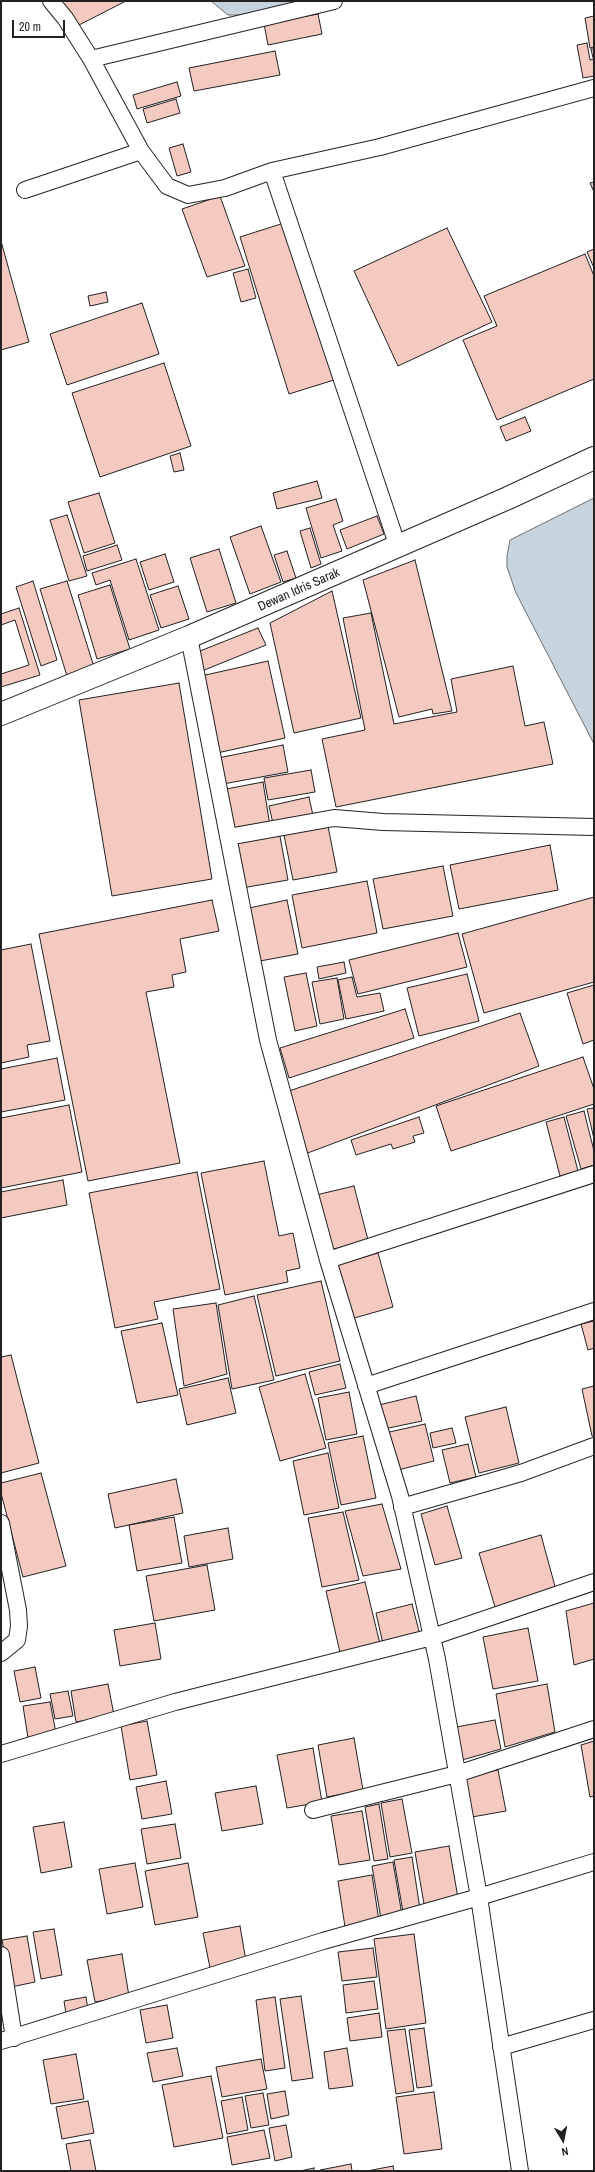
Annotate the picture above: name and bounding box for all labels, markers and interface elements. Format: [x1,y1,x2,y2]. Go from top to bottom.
scale bar [14,12,67,38]
text: 20 m [19,19,41,35]
street label: Dewan Idris Sarak [256,565,342,615]
north arrow [543,2120,583,2160]
text: N [561,2144,570,2159]

